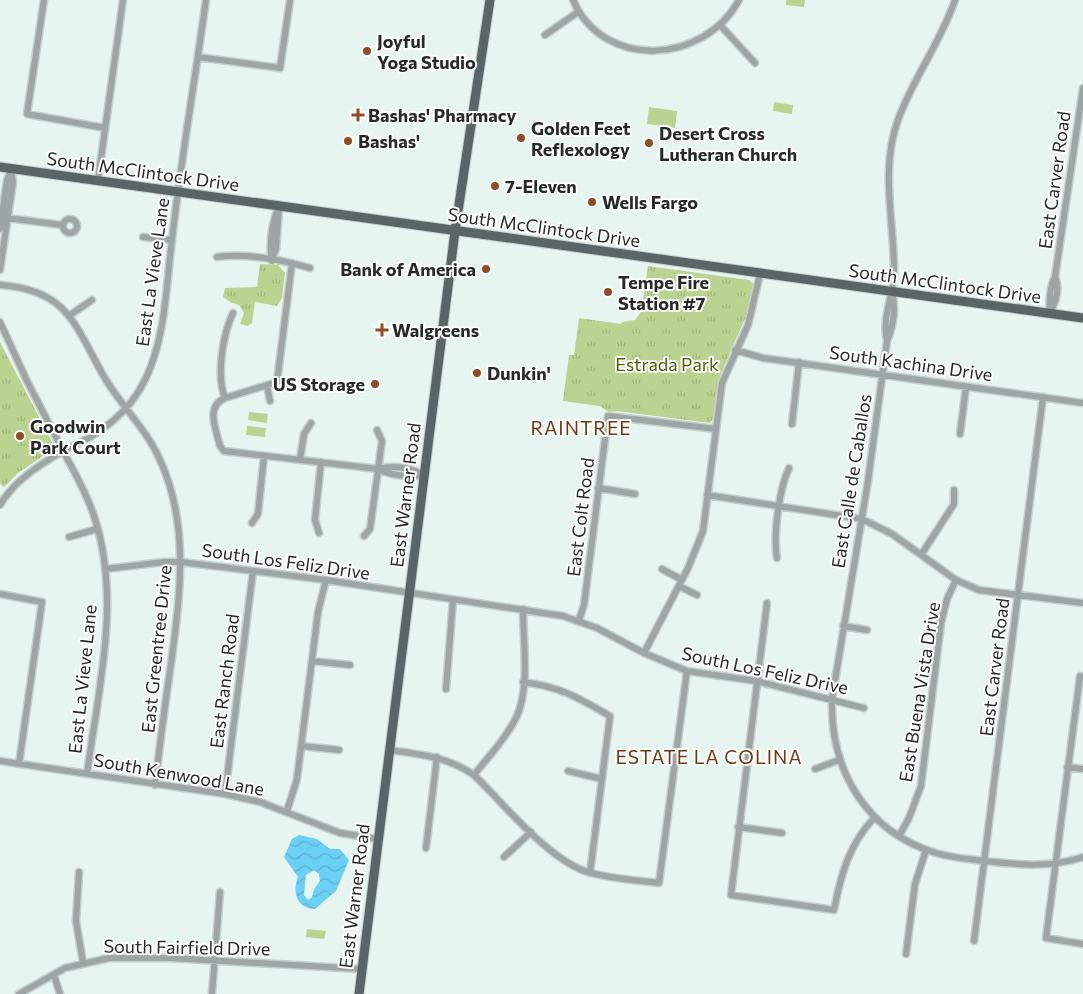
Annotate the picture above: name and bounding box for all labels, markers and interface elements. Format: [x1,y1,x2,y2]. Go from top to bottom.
place label: Joyful Yoga Studio [377,30,476,73]
marker: Joyful Yoga Studio [361,45,373,57]
place label: Bashas' Pharmacy [368,104,517,126]
marker: Bashas' Pharmacy [352,109,364,121]
street label: East Carver Road [1033,110,1075,250]
place label: Golden Feet Reflexology [531,117,631,160]
place label: Desert Cross Lutheran Church [659,122,797,165]
place label: Bashas' [358,130,420,152]
marker: Golden Feet Reflexology [515,132,527,144]
marker: Bashas' [342,135,354,147]
marker: Desert Cross Lutheran Church [643,137,655,149]
street label: South McClintock Drive [45,147,241,195]
place label: 7-Eleven [505,175,577,197]
marker: 7-Eleven [489,180,501,192]
place label: Wells Fargo [602,191,698,213]
street label: East La Vieve Lane [131,196,173,348]
marker: Wells Fargo [586,196,598,208]
street label: South McClintock Drive [446,203,642,251]
place label: Bank of America [340,258,476,280]
street label: South McClintock Drive [847,259,1043,307]
marker: Bank of America [480,263,492,275]
place label: Tempe Fire Station #7 [618,271,709,314]
marker: Tempe Fire Station #7 [602,286,614,298]
place label: Walgreens [392,319,479,341]
marker: Walgreens [376,324,388,336]
street label: South Kachina Drive [828,341,994,385]
park label: Estrada Park [615,353,719,375]
place label: Dunkin' [487,362,551,384]
marker: Dunkin' [471,367,483,379]
place label: US Storage [273,373,365,395]
marker: US Storage [369,378,381,390]
street label: East Calle de Caballos [826,392,876,570]
place label: Goodwin Park Court [30,415,121,458]
district label: RAINTREE [531,416,631,439]
street label: East Warner Road [385,421,425,569]
marker: Goodwin Park Court [14,430,26,442]
street label: East Colt Road [562,456,598,578]
street label: South Los Feliz Drive [201,538,371,584]
street label: East Greentree Drive [136,564,176,734]
street label: East Carver Road [975,597,1013,737]
street label: East Buena Vista Drive [894,600,944,784]
street label: East La Vieve Lane [63,603,101,755]
street label: East Ranch Road [205,612,243,750]
street label: South Los Feliz Drive [680,642,850,698]
district label: ESTATE LA COLINA [615,745,803,768]
street label: South Kenwood Lane [92,748,266,800]
street label: East Warner Road [334,822,374,970]
street label: South Fairfield Drive [103,935,271,959]

